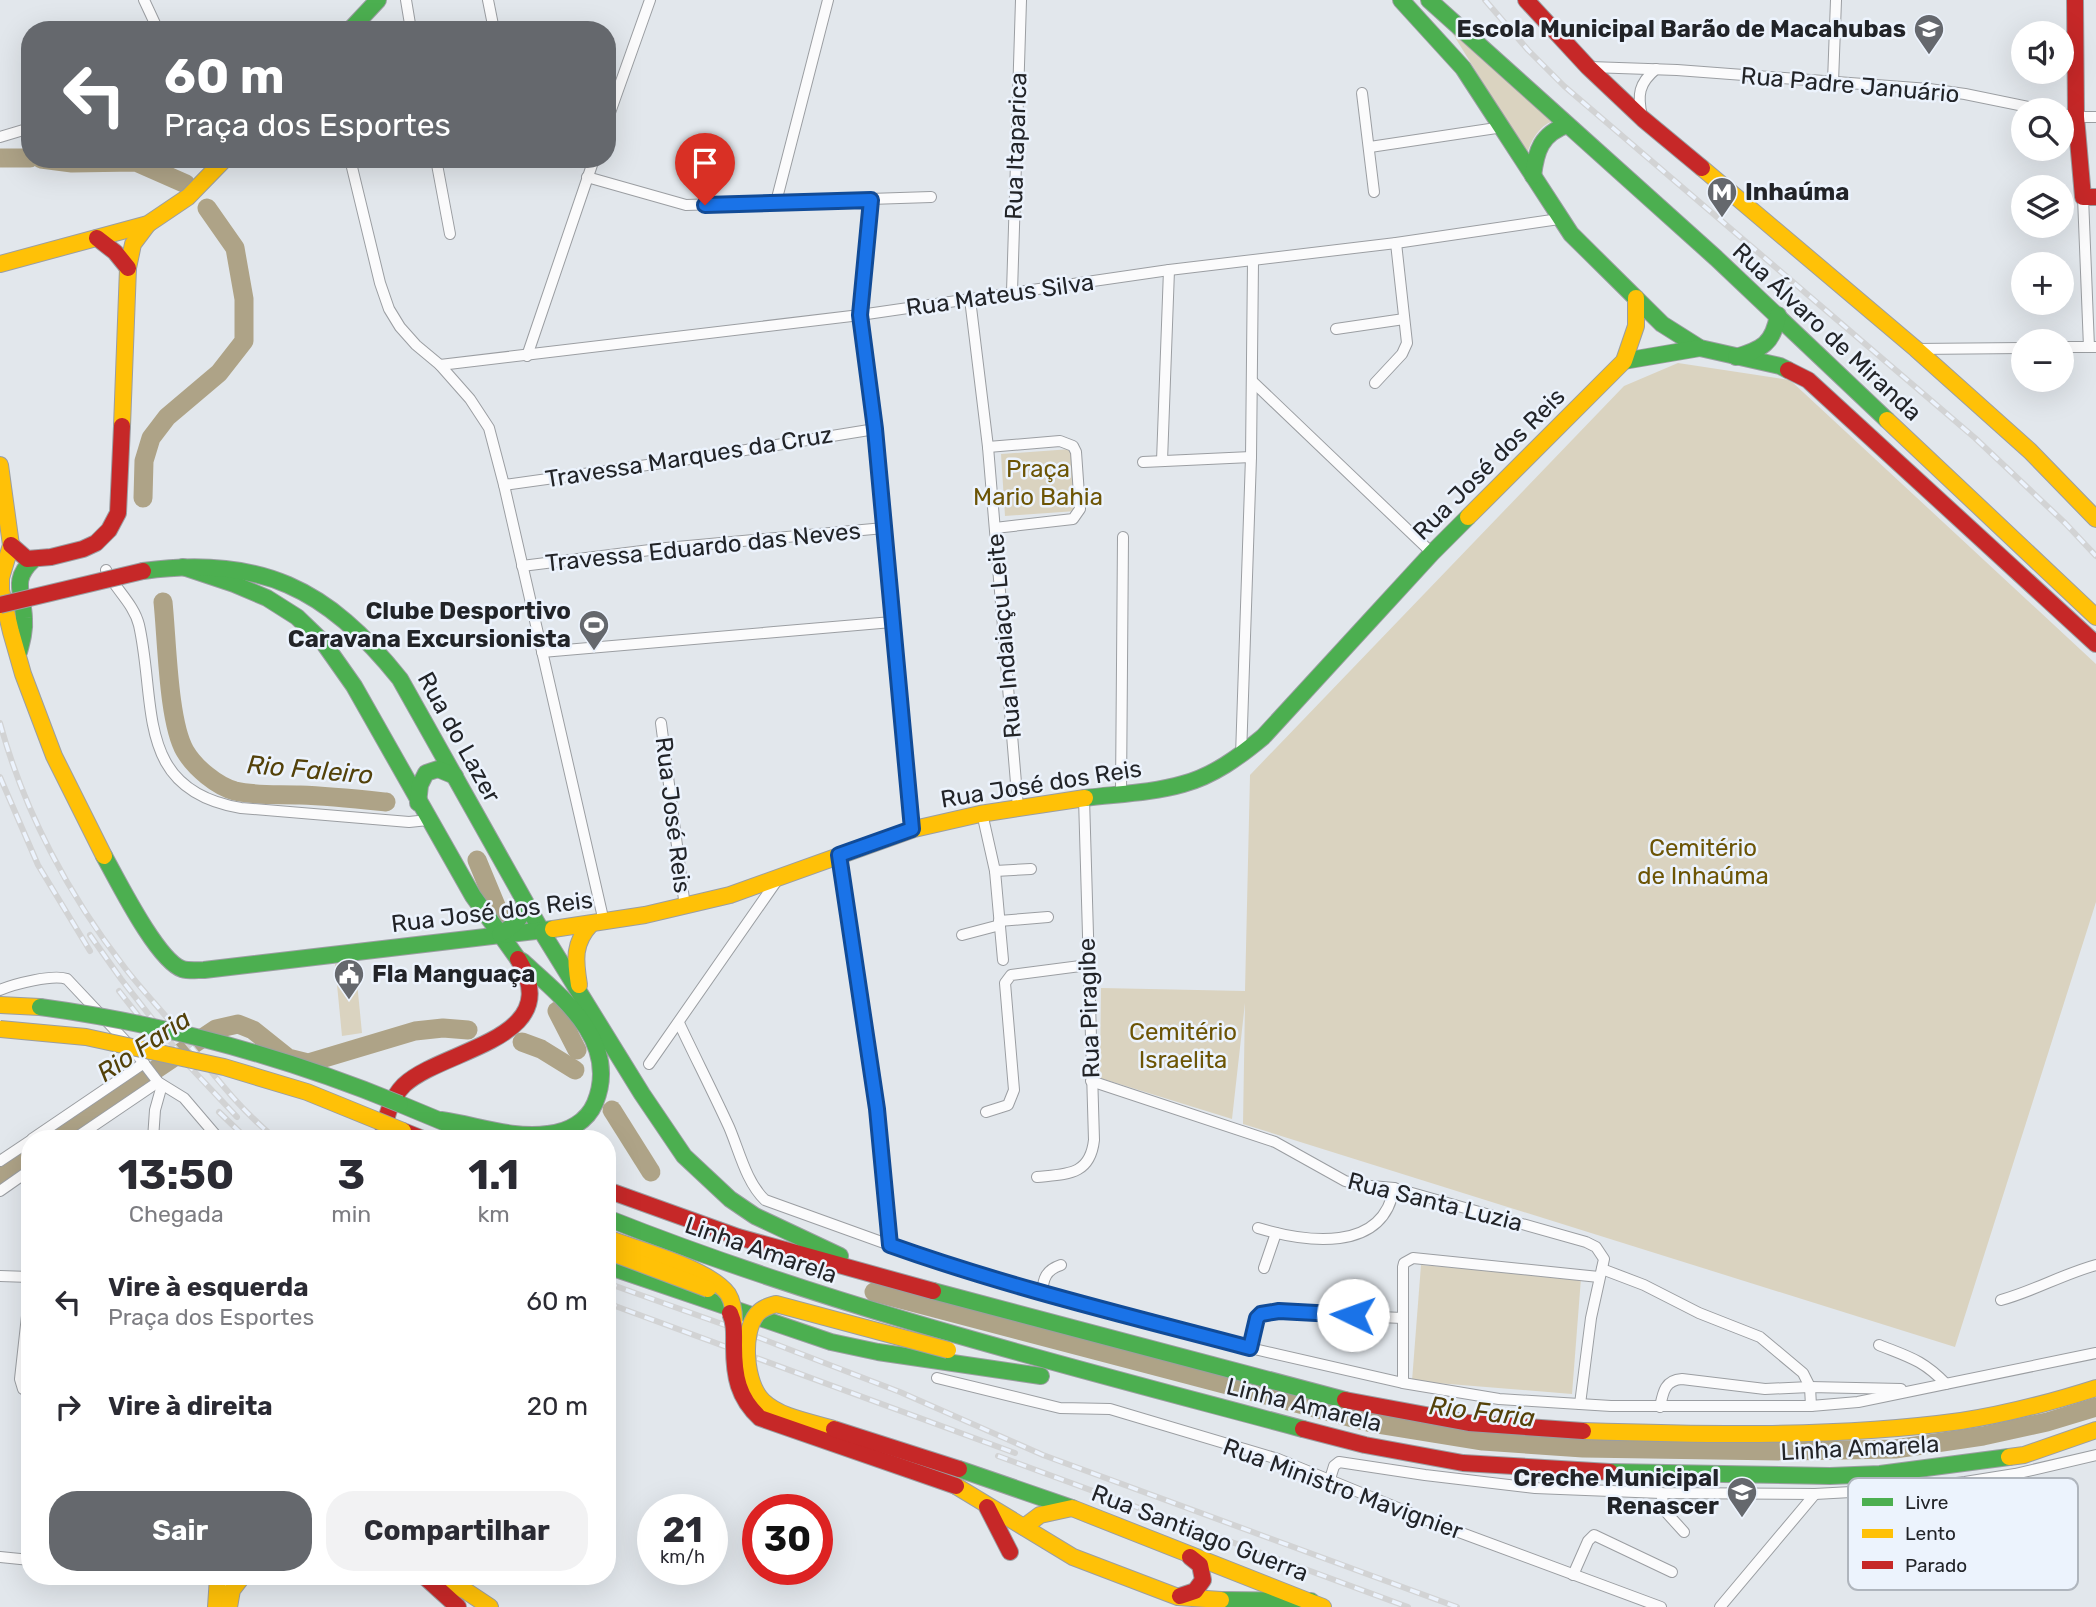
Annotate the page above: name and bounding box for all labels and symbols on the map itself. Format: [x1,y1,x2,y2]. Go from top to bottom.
school or university icon: Escola Municipal Barão de Macahubas [1912,12,1946,56]
place label: Escola Municipal Barão de Macahubas [1456,15,1906,43]
street label: Rua Padre Januário [1739,61,1961,109]
street label: Rua Itaparica [999,72,1033,220]
pin [675,133,735,205]
metro station icon: Inhaúma [1705,175,1739,219]
place label: Inhaúma [1745,178,1850,206]
street label: Rua Álvaro de Miranda [1727,237,1927,427]
street label: Rua Mateus Silva [904,268,1096,322]
street label: Rua José dos Reis [1407,382,1571,546]
street label: Travessa Marques da Cruz [543,420,835,494]
park label: Praça Mario Bahia [973,455,1103,511]
street label: Travessa Eduardo das Neves [544,517,862,577]
street label: Rua Indaiaçu Leite [981,532,1027,740]
place label: Clube Desportivo Caravana Excursionista [288,597,571,653]
sports icon: Clube Desportivo Caravana Excursionista [577,608,611,652]
street label: Rua do Lazer [412,667,506,807]
street label: Rua José Reis [650,735,696,895]
water label: Rio Faleiro [245,749,375,791]
street label: Rua José dos Reis [939,754,1143,814]
park label: Cemitério de Inhaúma [1637,834,1769,890]
street label: Rua José dos Reis [390,886,594,938]
street label: Rua Piragibe [1073,937,1105,1079]
public building icon: Fla Manguaça [332,957,366,1001]
place label: Fla Manguaça [372,960,536,988]
water label: Rio Faria [91,1003,197,1089]
park label: Cemitério Israelita [1129,1018,1237,1074]
street label: Rua Santa Luzia [1345,1167,1525,1237]
street label: Linha Amarela [681,1211,841,1289]
position arrow [1316,1278,1390,1352]
street label: Linha Amarela [1223,1372,1385,1438]
water label: Rio Faria [1427,1390,1537,1434]
street label: Linha Amarela [1780,1430,1940,1466]
street label: Rua Ministro Mavignier [1219,1433,1467,1545]
place label: Creche Municipal Renascer [1513,1464,1719,1520]
school or university icon: Creche Municipal Renascer [1725,1475,1759,1519]
legend [1848,1478,2078,1590]
street label: Rua Santiago Guerra [1088,1479,1312,1587]
text: Livre [1905,1491,1949,1514]
speed limit sign: 30 [742,1494,833,1585]
text: Lento [1905,1522,1956,1545]
text: Parado [1905,1554,1967,1577]

